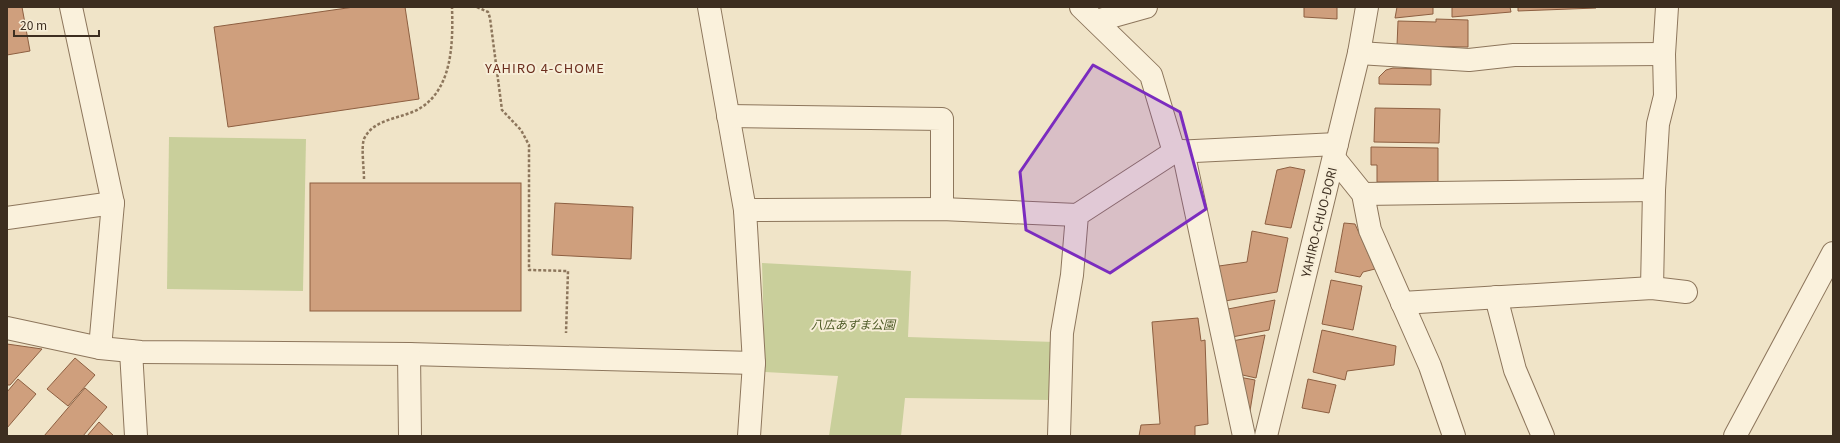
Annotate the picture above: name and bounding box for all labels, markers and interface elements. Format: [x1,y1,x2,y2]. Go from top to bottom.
scale bar [14,12,99,38]
text: 20 m [20,16,47,33]
district label: YAHIRO 4-CHOME [484,58,605,77]
street label: YAHIRO-CHUO-DORI [1296,165,1340,280]
park label: 八広あずま公園 [811,315,897,332]

